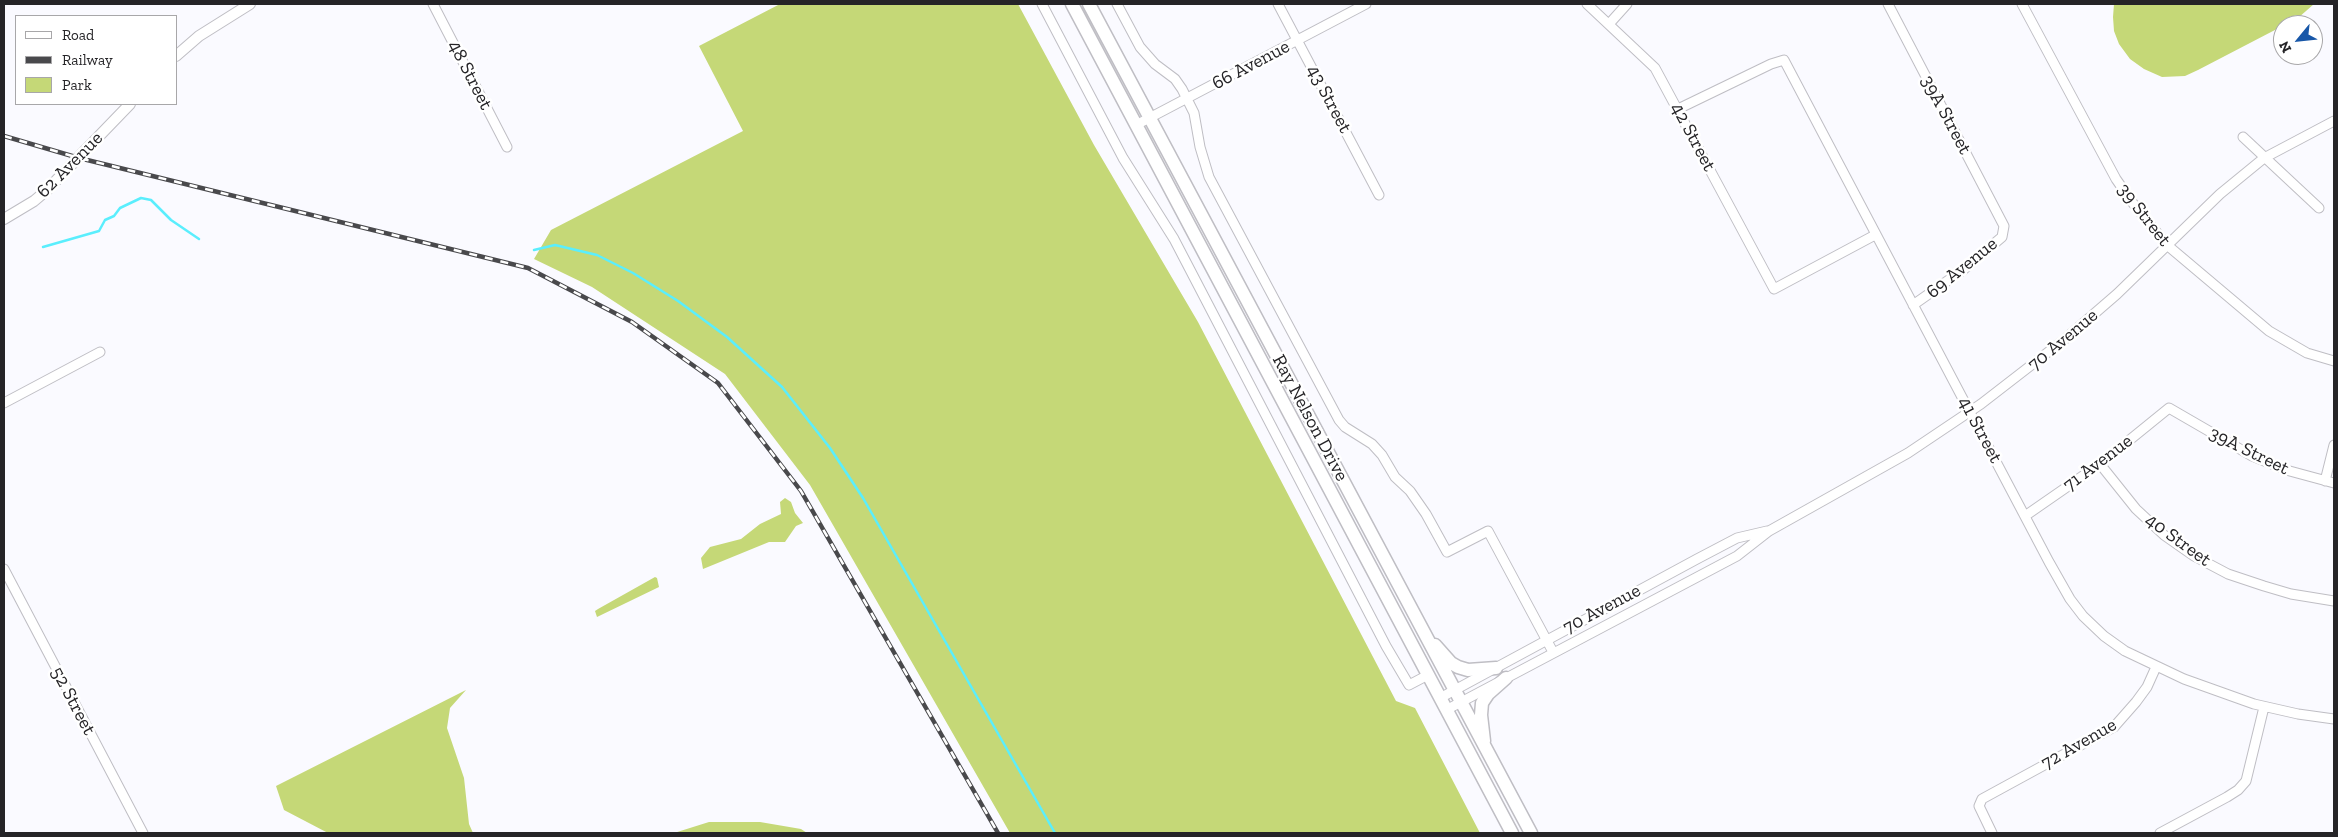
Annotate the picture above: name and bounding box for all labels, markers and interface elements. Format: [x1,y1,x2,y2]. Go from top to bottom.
legend [15,15,178,105]
north arrow [2273,15,2323,65]
text: Road [62,26,94,44]
street label: 66 Avenue [1208,35,1294,95]
street label: 48 Street [443,36,497,114]
text: N [2275,38,2295,56]
text: Railway [62,51,113,69]
street label: 43 Street [1302,61,1356,137]
street label: 39A Street [1916,72,1976,158]
text: Park [62,76,92,94]
street label: 42 Street [1665,99,1721,175]
street label: 62 Avenue [32,127,108,203]
street label: 39 Street [2112,179,2176,251]
street label: 69 Avenue [1922,232,2002,304]
street label: 70 Avenue [2023,304,2103,376]
street label: Ray Nelson Drive [1267,351,1353,485]
street label: 41 Street [1953,393,2007,467]
street label: 39A Street [2205,422,2293,480]
street label: 71 Avenue [2059,430,2137,496]
street label: 40 Street [2141,509,2215,571]
street label: 70 Avenue [1559,579,1645,639]
street label: 52 Street [46,663,100,739]
street label: 72 Avenue [2037,713,2121,775]

